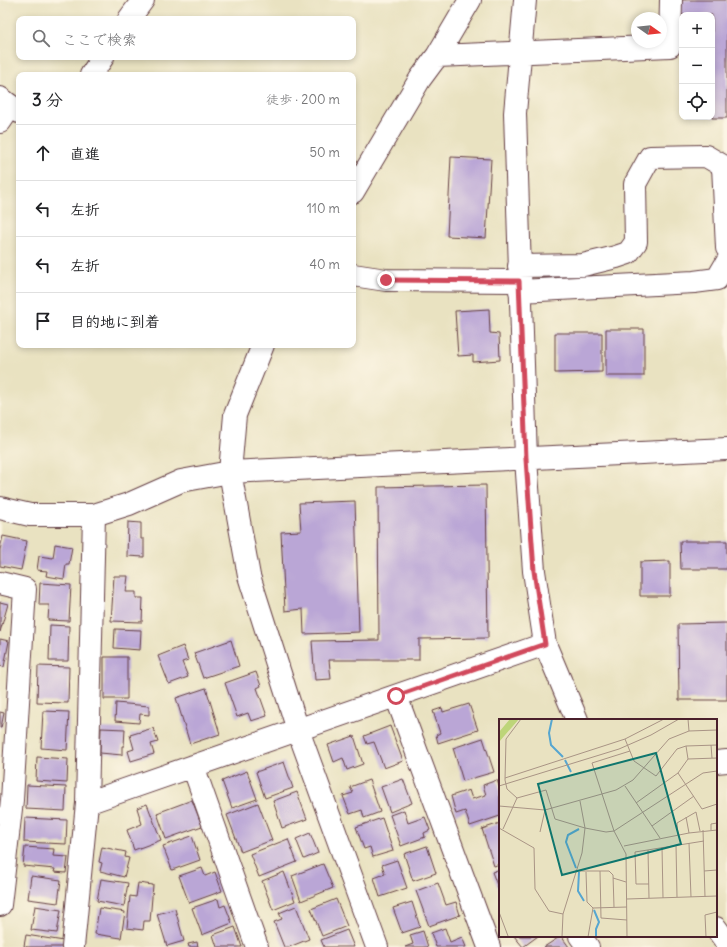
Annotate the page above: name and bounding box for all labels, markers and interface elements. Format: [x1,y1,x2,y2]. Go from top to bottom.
north arrow [631,12,667,48]
map controls [679,12,715,120]
button: + [679,12,715,48]
search box [16,16,356,60]
icon: search [30,27,52,49]
text: ここで検索 [62,30,137,49]
button: − [679,48,715,84]
button: locate [679,84,715,120]
text: 3 分 [32,89,63,111]
text: 徒歩 · 200 m [266,91,340,108]
icon: ahead [32,142,54,164]
text: 直進 [70,144,100,163]
text: 50 m [309,144,340,161]
icon: left [32,198,54,220]
text: 左折 [70,200,100,219]
text: 110 m [307,200,340,217]
icon: left [32,254,54,276]
text: 左折 [70,256,100,275]
text: 40 m [309,256,340,273]
route end [377,271,395,289]
icon: arrive [32,310,54,332]
text: 目的地に到着 [70,312,160,331]
route start [387,687,405,705]
inset map [499,719,717,937]

